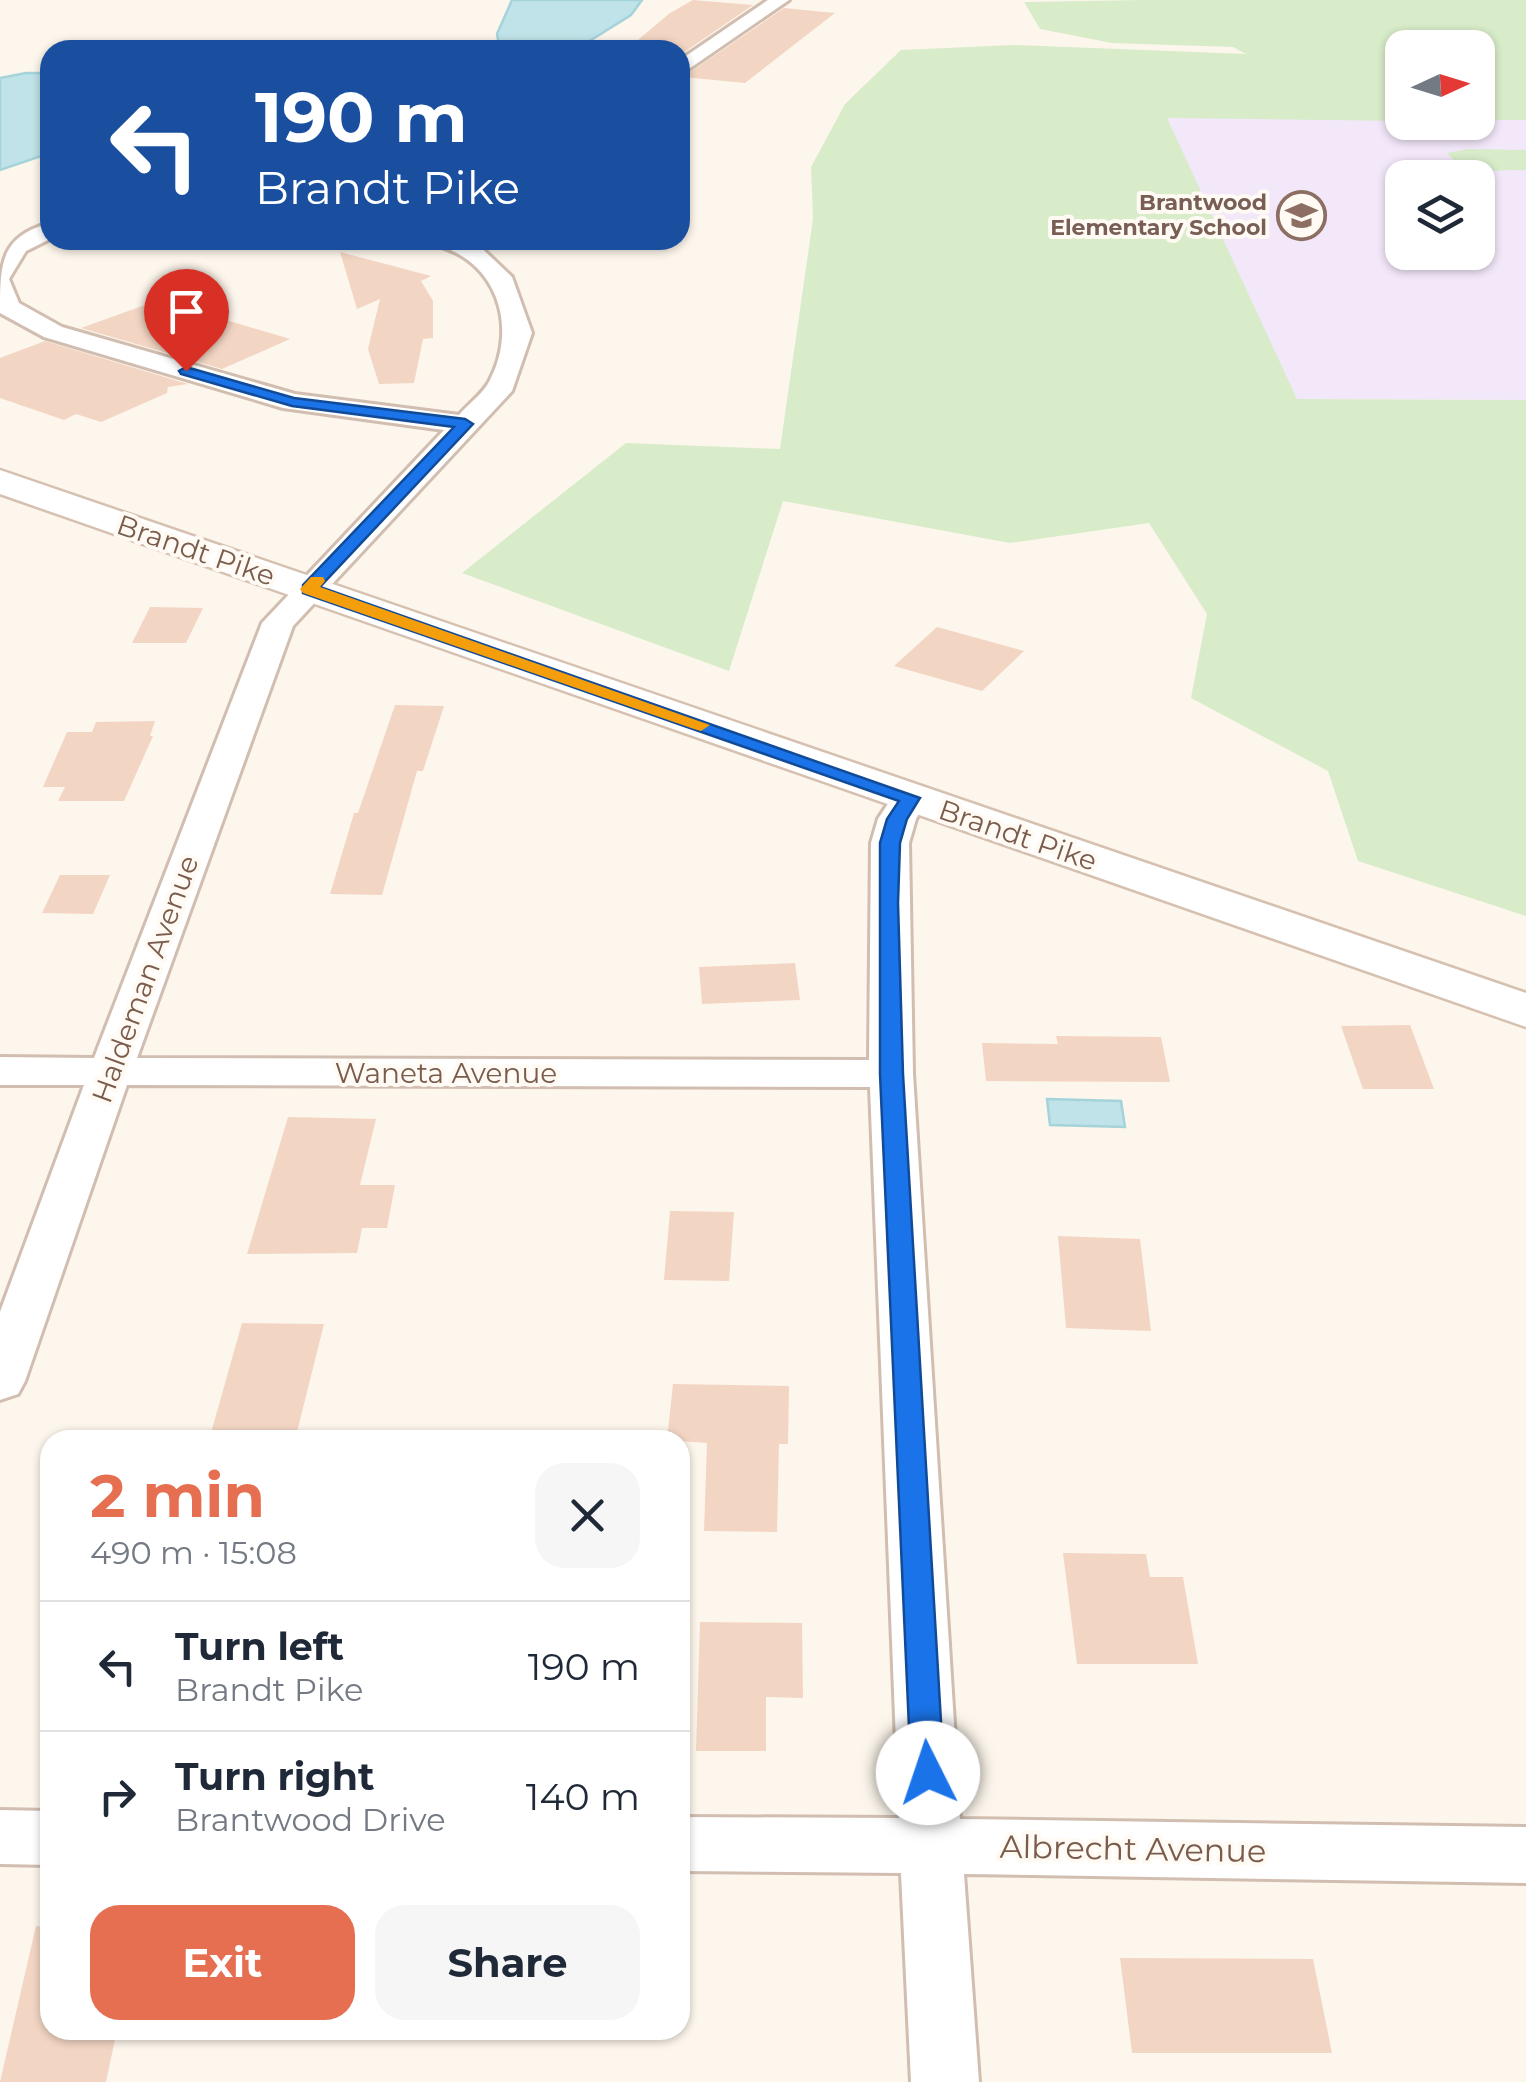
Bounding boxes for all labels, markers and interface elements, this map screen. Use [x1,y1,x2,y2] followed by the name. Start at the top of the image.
[1385,30,1495,140] north arrow
[1385,30,1495,270] map controls
[255,74,468,160] text: 190 m
[90,80,220,210] icon: left
[255,160,520,215] text: Brandt Pike
[1385,160,1495,270] button: layers
[1050,189,1267,241] place label: Brantwood Elementary School
[1276,189,1328,241] school or university icon: Brantwood Elementary School
[144,269,229,372] pin
[159,284,214,339] icon: arrive
[113,507,279,593] street label: Brandt Pike
[935,792,1101,878] street label: Brandt Pike
[84,851,206,1107] street label: Haldeman Avenue
[335,1056,557,1090] street label: Waneta Avenue
[90,1459,265,1532] text: 2 min
[535,1463,640,1568] button: close
[90,1533,297,1572] text: 490 m · 15:08
[175,1623,344,1670] text: Turn left
[90,1639,145,1694] icon: left
[528,1643,640,1690] text: 190 m
[175,1670,363,1709] text: Brandt Pike
[876,1721,980,1825] position arrow
[175,1753,374,1800] text: Turn right
[90,1769,145,1824] icon: right
[526,1773,640,1820] text: 140 m
[175,1800,446,1839] text: Brantwood Drive
[999,1827,1267,1870] street label: Albrecht Avenue
[90,1905,355,2020] button: Exit
[375,1905,640,2020] button: Share

